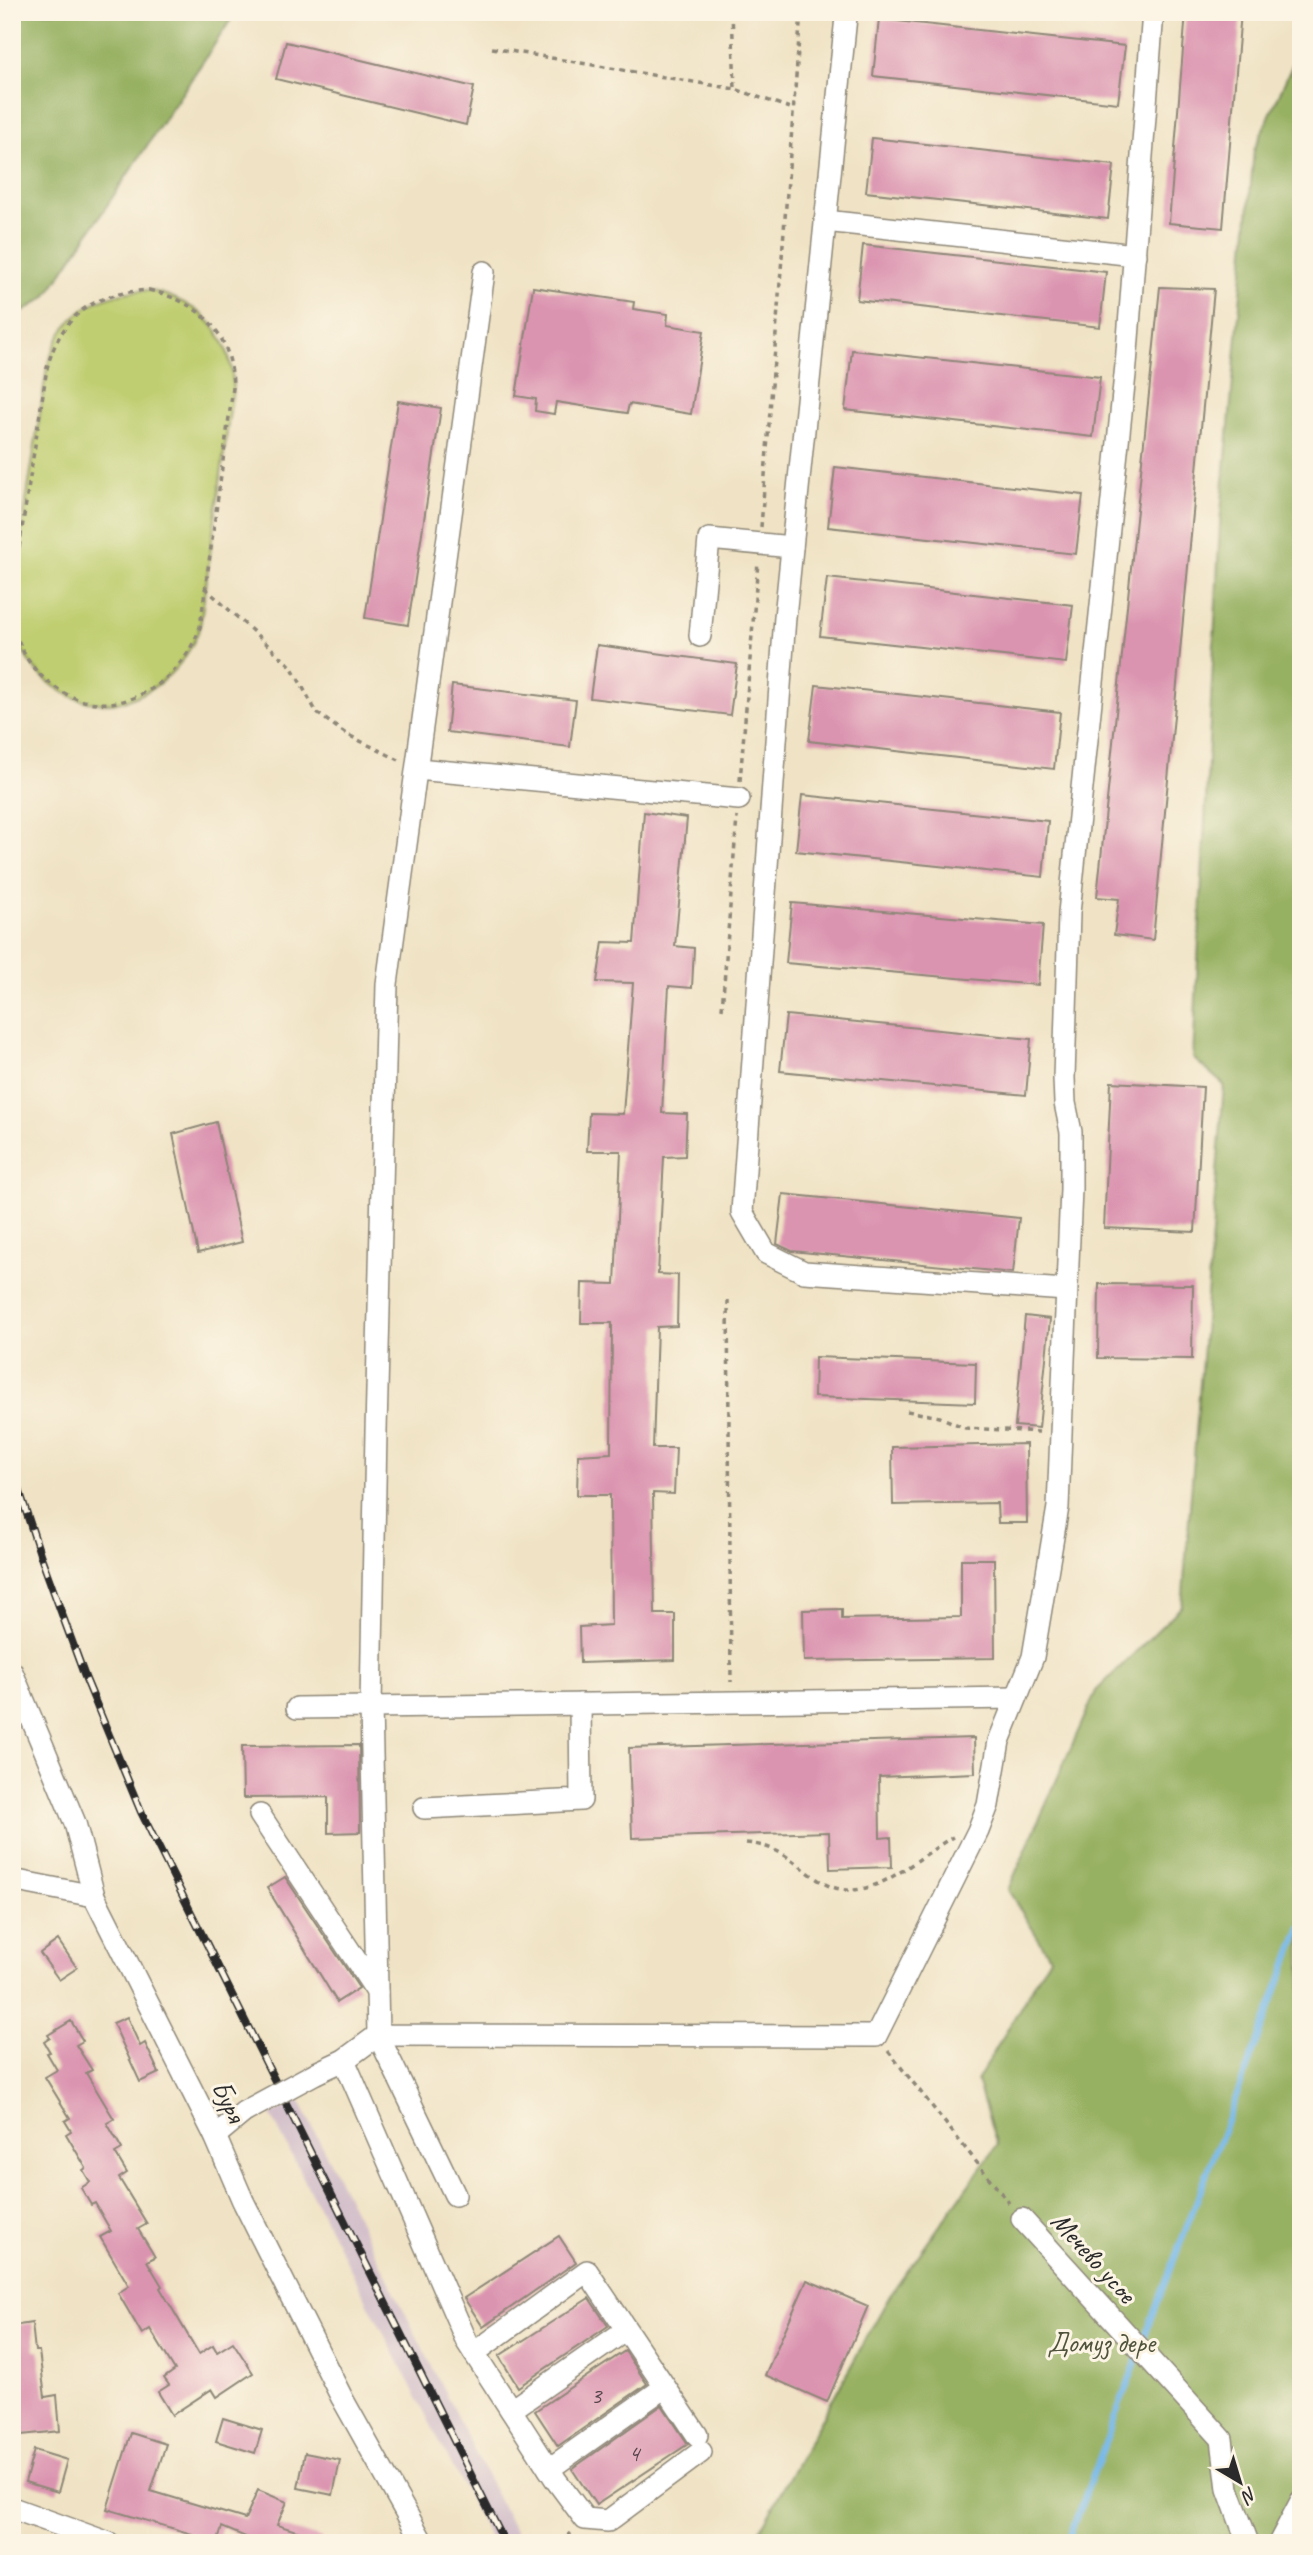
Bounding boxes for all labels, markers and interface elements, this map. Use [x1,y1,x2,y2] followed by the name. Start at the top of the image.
[204,2074,255,2130] street label: Буря
[1044,2204,1146,2311] street label: Мечево усое
[1047,2325,1157,2360] park label: Домуз дере
[591,2380,604,2410] house number: 3
[629,2438,642,2468] house number: 4
[1204,2446,1274,2516] north arrow
[1235,2482,1262,2510] text: N

